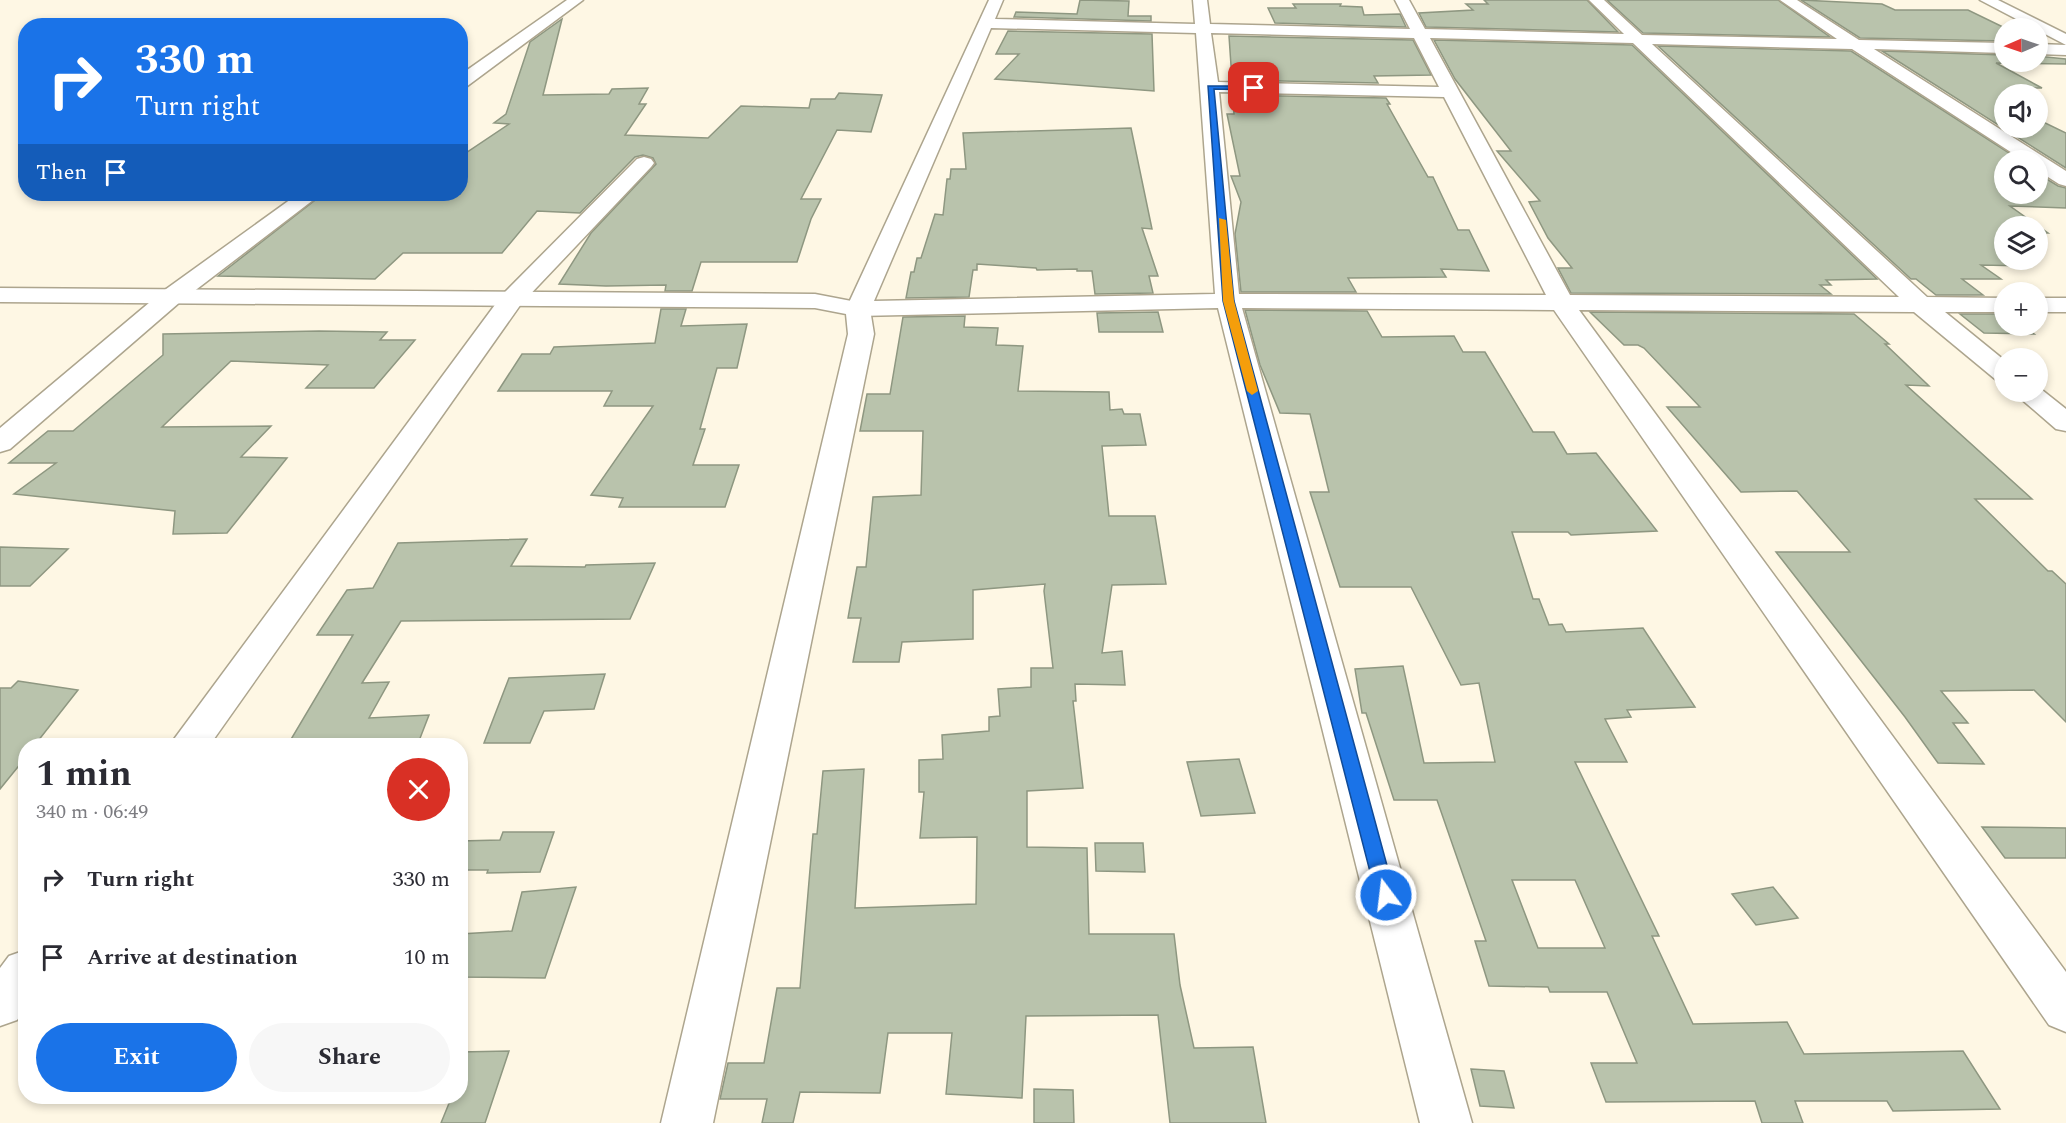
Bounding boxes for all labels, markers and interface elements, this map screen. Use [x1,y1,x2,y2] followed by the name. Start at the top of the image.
[1994,18,2048,72] north arrow
[1994,18,2048,402] map controls
[135,29,254,92] text: 330 m
[36,42,114,120] icon: right
[1228,62,1279,113] pin
[1237,71,1270,104] icon: arrive
[1994,84,2048,138] button: sound
[135,86,260,128] text: Turn right
[1994,150,2048,204] button: search
[36,156,87,189] text: Then
[99,156,132,189] icon: arrive
[1994,216,2048,270] button: layers
[1994,282,2048,336] button: +
[1994,348,2048,402] button: −
[36,747,132,802] text: 1 min
[387,758,450,821] button: close
[36,797,148,827] text: 340 m · 06:49
[36,863,69,896] icon: right
[87,863,194,896] text: Turn right
[393,863,450,896] text: 330 m
[1354,863,1418,927] position arrow
[36,941,69,974] icon: arrive
[87,941,298,974] text: Arrive at destination
[404,941,450,974] text: 10 m
[36,1023,237,1092] button: Exit
[249,1023,450,1092] button: Share

